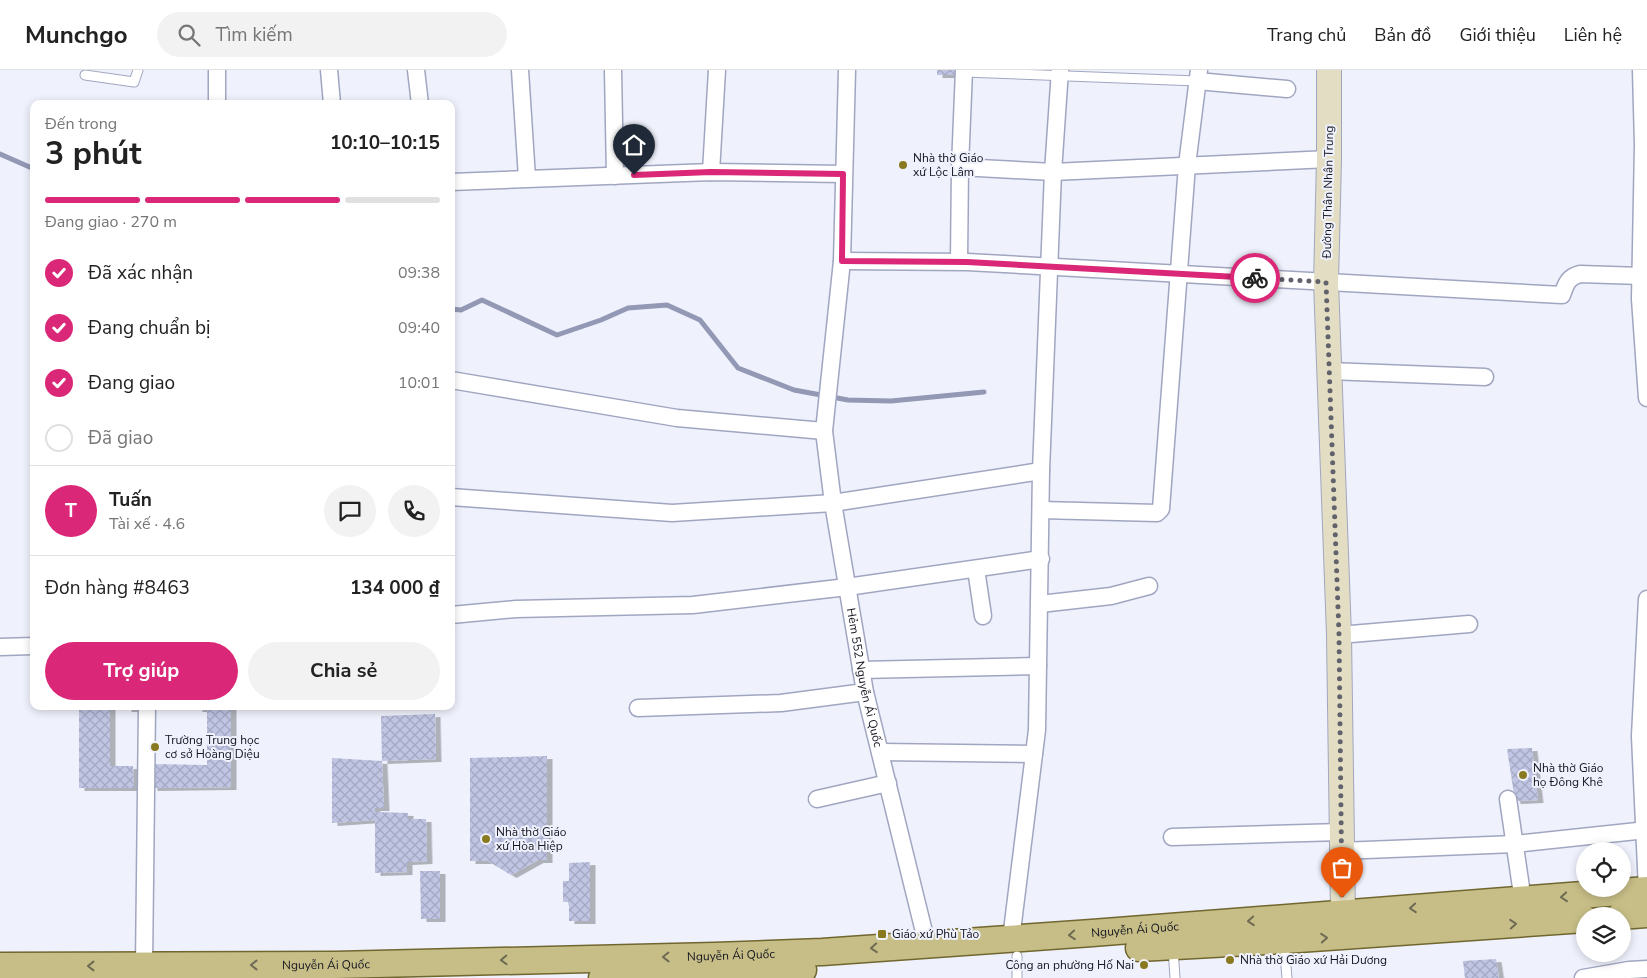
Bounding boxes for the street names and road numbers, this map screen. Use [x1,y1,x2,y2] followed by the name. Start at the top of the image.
[1319,126,1337,259] street label: Đường Thân Nhân Trung
[843,607,886,749] street label: Hẻm 552 Nguyễn Ái Quốc
[1091,918,1180,941] street label: Nguyễn Ái Quốc
[687,946,776,965] street label: Nguyễn Ái Quốc
[282,956,371,973] street label: Nguyễn Ái Quốc

